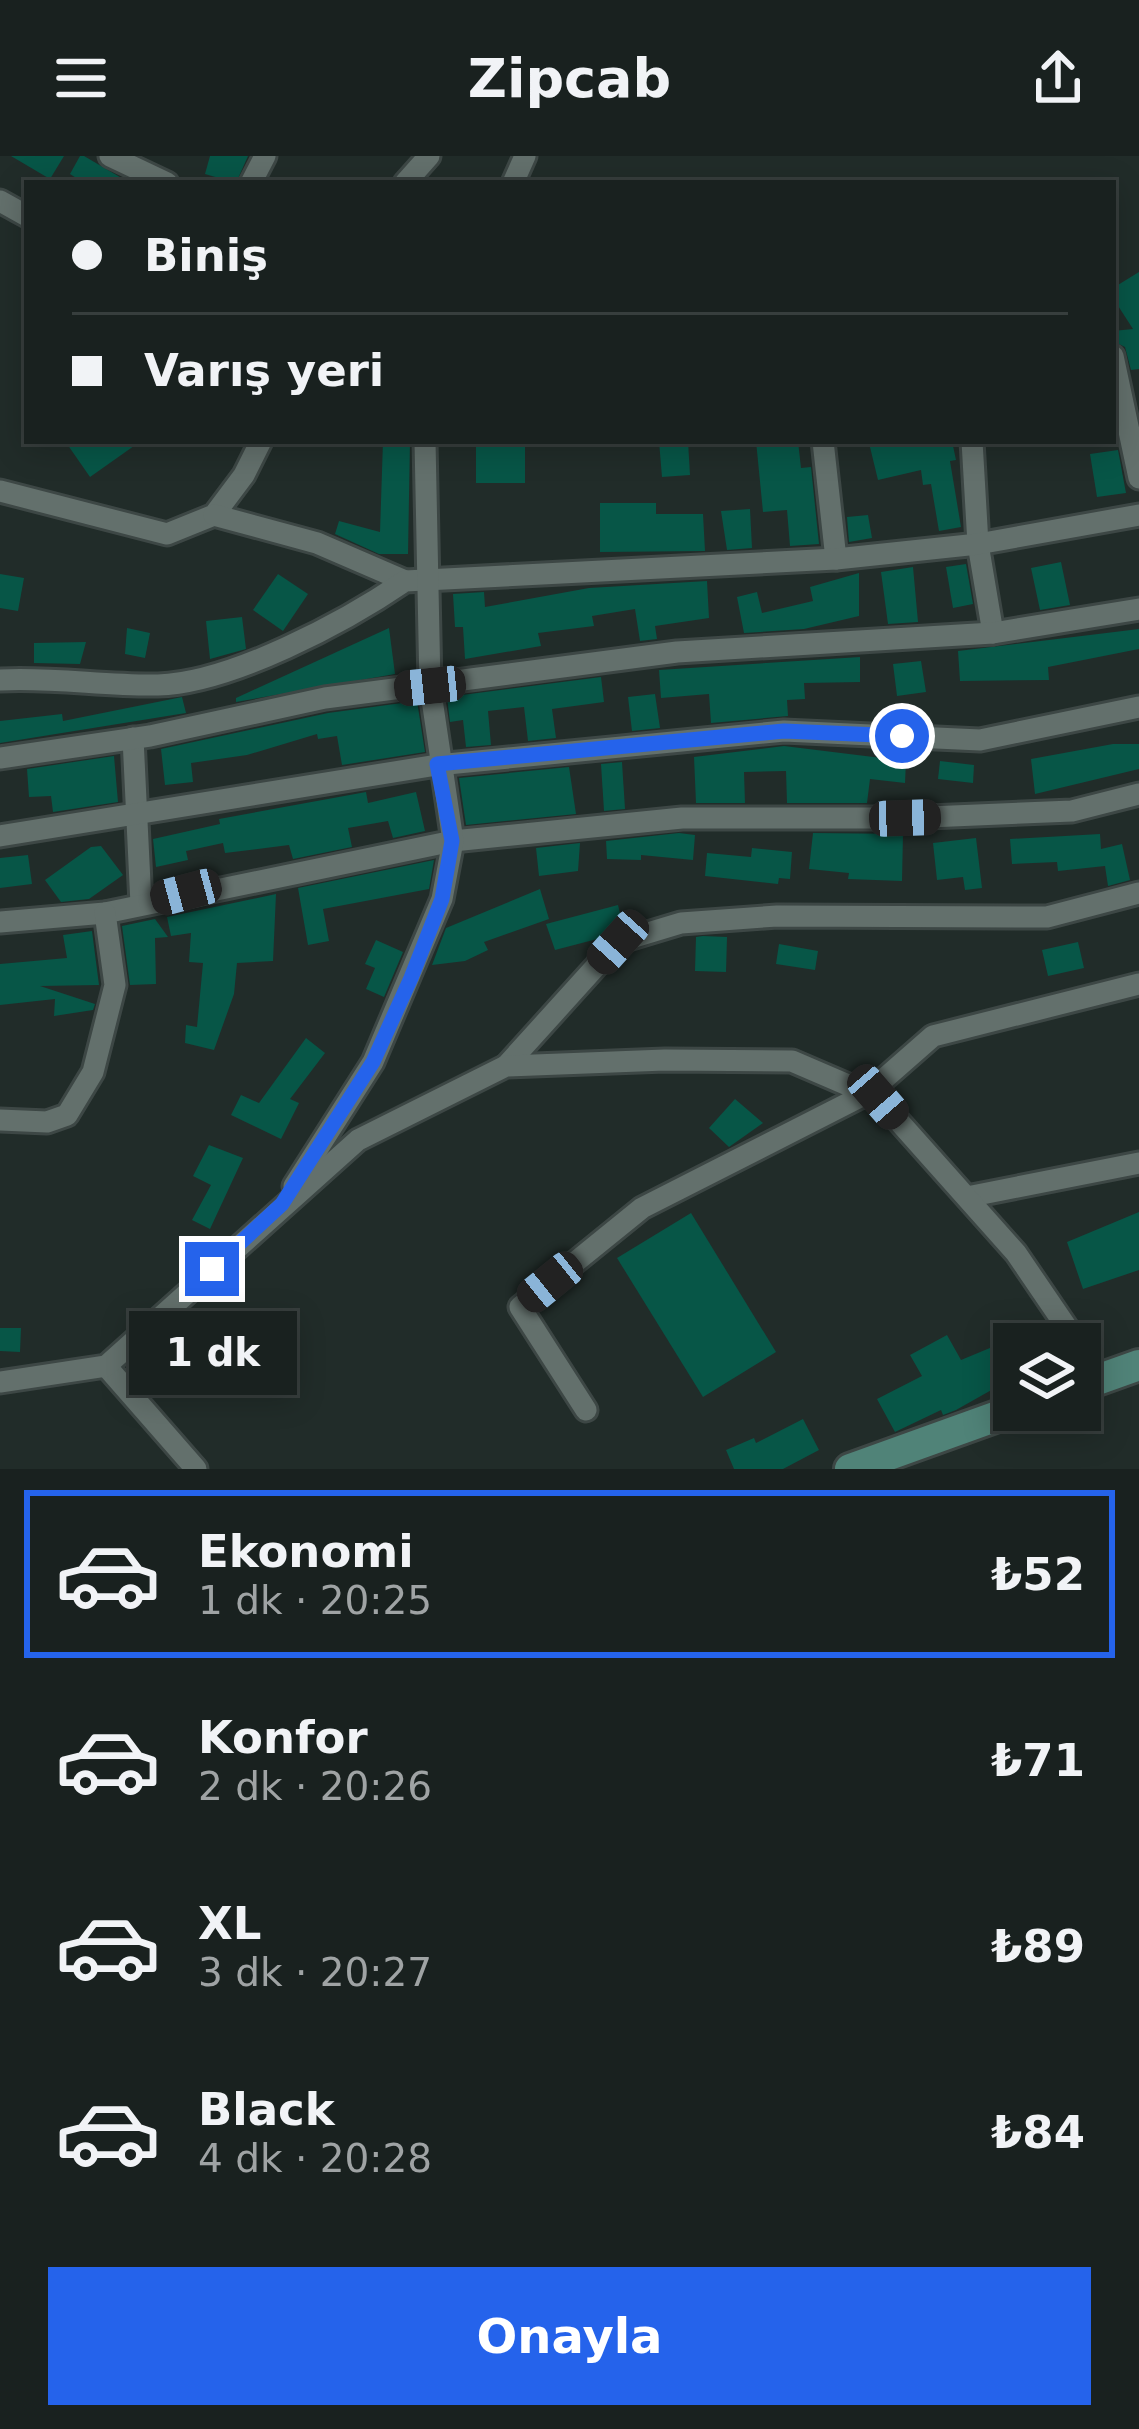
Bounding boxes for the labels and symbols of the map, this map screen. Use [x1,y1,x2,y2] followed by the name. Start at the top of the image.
[392,664,468,708] car
[875,709,929,763] route start
[868,799,942,837] car
[147,865,225,919] car
[581,903,655,981] car
[841,1058,915,1136] car
[185,1242,239,1296] route end
[511,1245,589,1319] car
[128,1311,296,1395] callout: 1 dk

